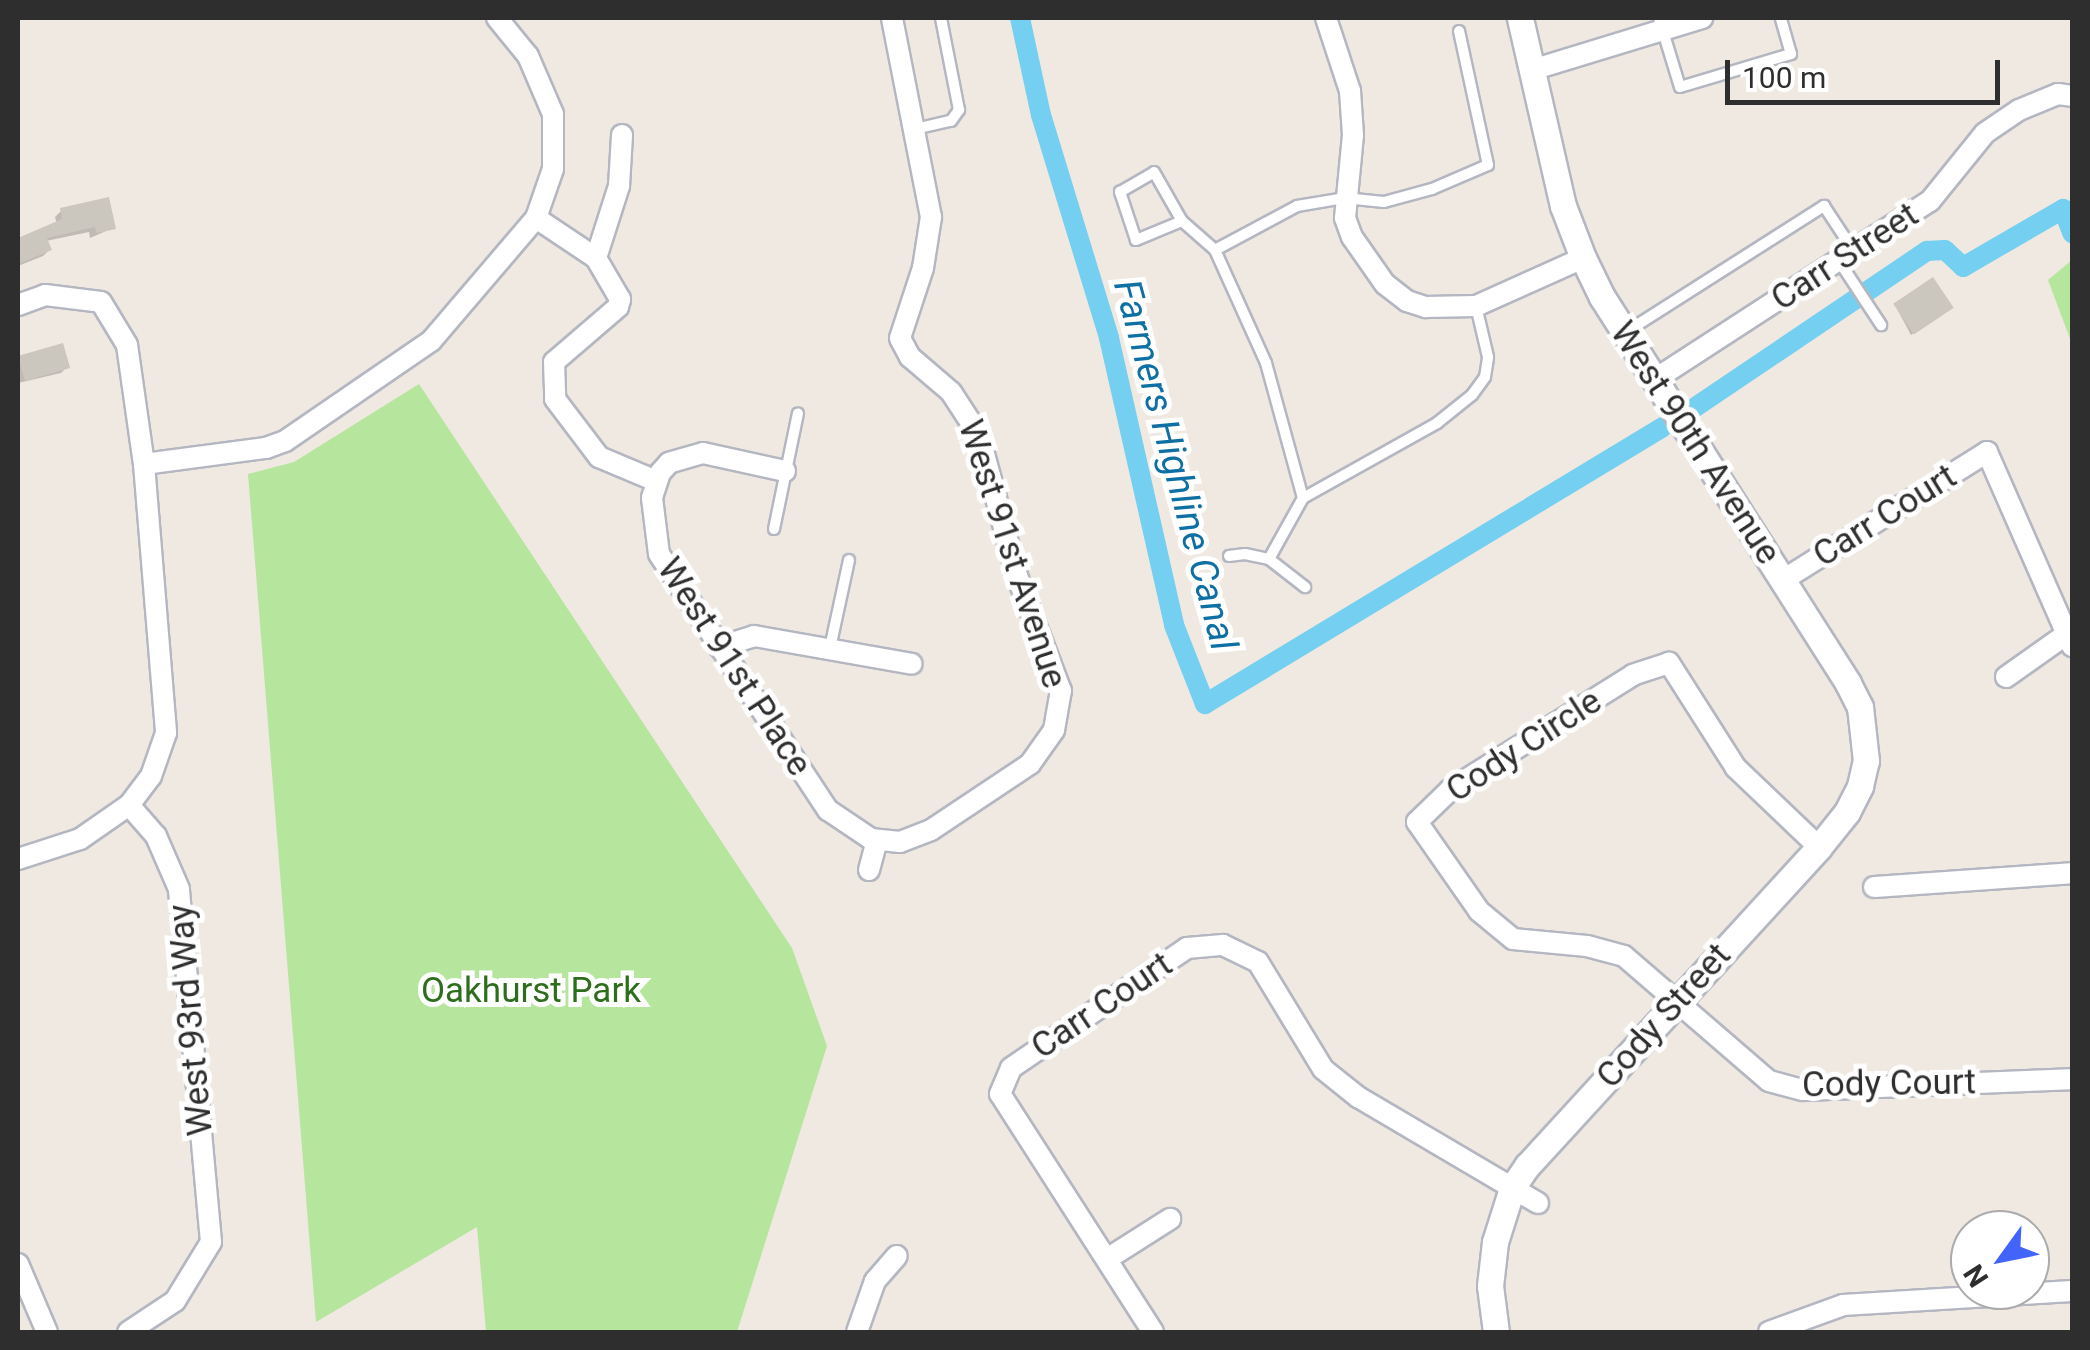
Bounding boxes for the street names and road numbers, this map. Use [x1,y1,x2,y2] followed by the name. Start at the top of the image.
[1764,194,1926,320] street label: Carr Street
[1601,314,1789,572] street label: West 90th Avenue
[949,415,1075,693] street label: West 91st Avenue
[1806,456,1964,576] street label: Carr Court
[648,550,820,784] street label: West 91st Place
[1439,680,1609,812] street label: Cody Circle
[160,902,222,1138] street label: West 93rd Way
[1588,935,1740,1097] street label: Cody Street
[1024,944,1180,1068] street label: Carr Court
[1802,1061,1976,1107] street label: Cody Court

